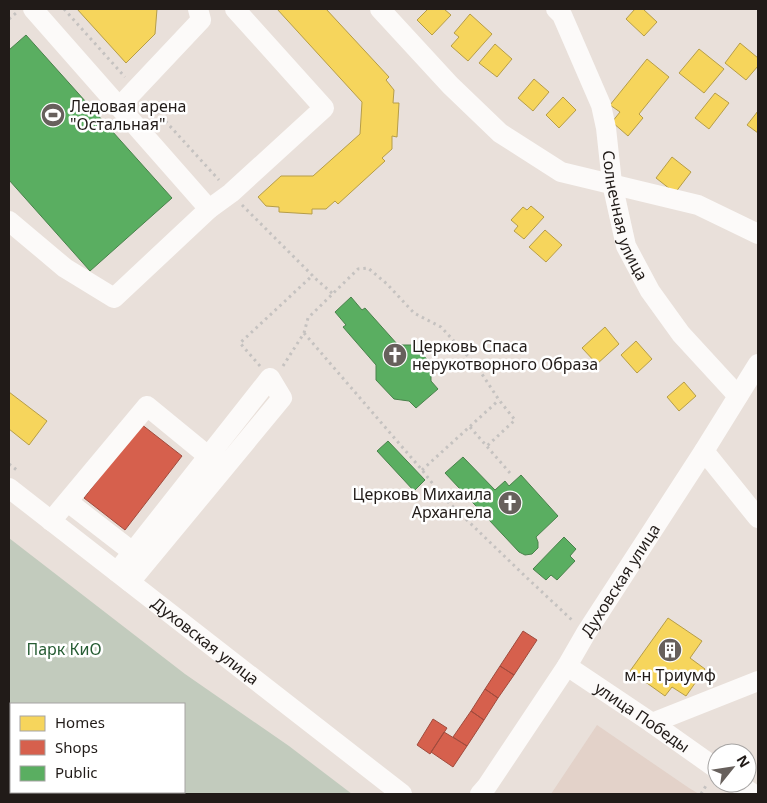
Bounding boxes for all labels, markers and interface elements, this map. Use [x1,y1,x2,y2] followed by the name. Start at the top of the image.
[70,95,187,135] place label: Ледовая арена "Остальная"
[40,102,66,128] sports icon: Ледовая арена "Остальная"
[598,149,653,284] street label: Солнечная улица
[412,335,598,375] place label: Церковь Спаса нерукотворного Образа
[382,342,408,368] church icon: Церковь Спаса нерукотворного Образа
[353,483,492,523] place label: Церковь Михаила Архангела
[497,490,523,516] church icon: Церковь Михаила Архангела
[576,519,665,641] street label: Духовская улица
[147,592,264,690] street label: Духовская улица
[657,637,683,663] building icon: м-н Триумф
[26,638,102,660] park label: Парк КиО
[624,664,716,686] place label: м-н Триумф
[590,677,694,757] street label: улица Победы
[10,703,185,793] legend
[55,712,105,732] text: Homes
[55,737,98,757] text: Shops
[707,743,757,793] north arrow
[733,752,755,771] text: N
[55,762,98,782] text: Public

